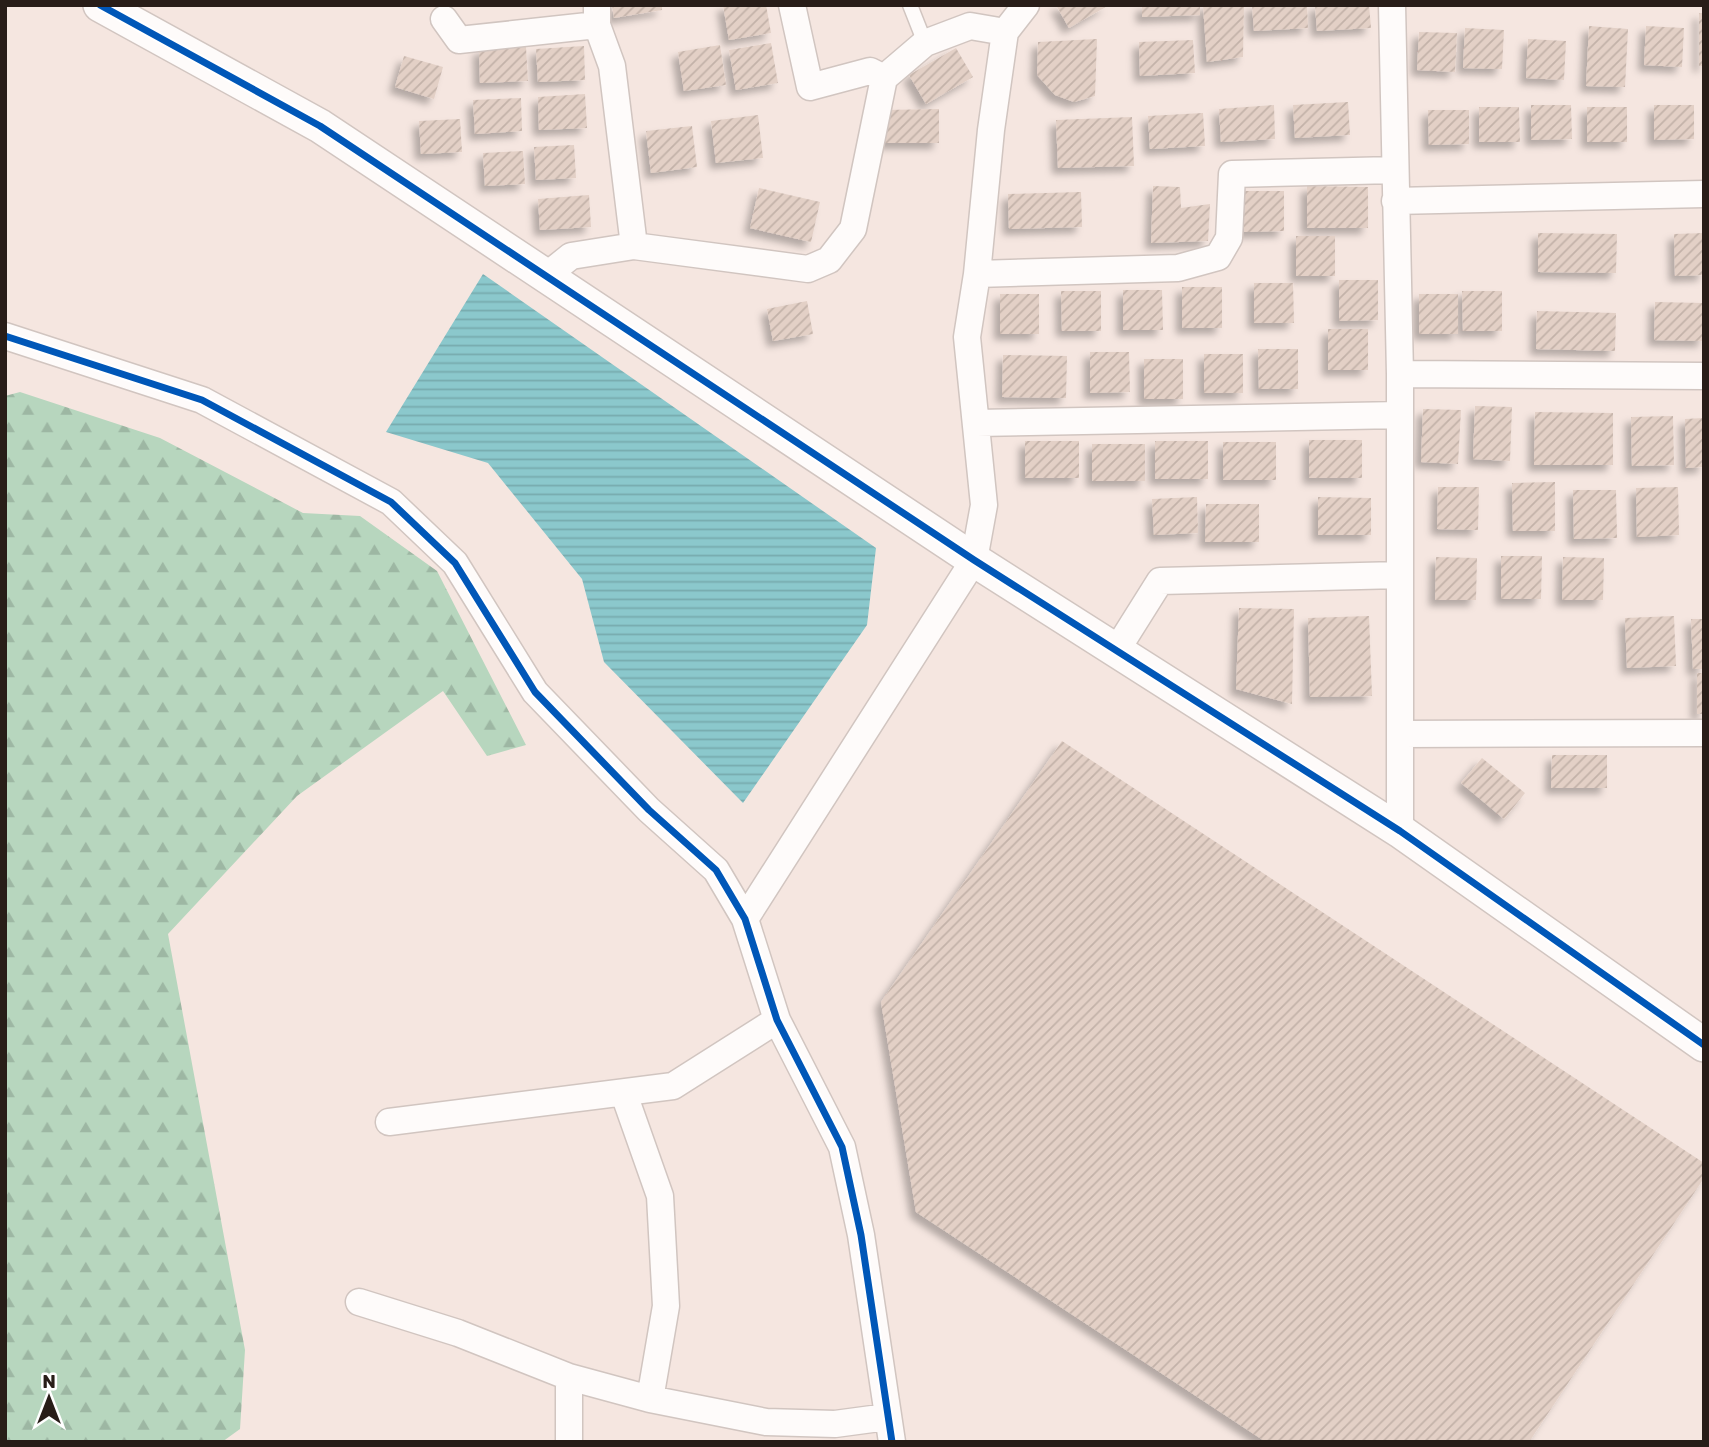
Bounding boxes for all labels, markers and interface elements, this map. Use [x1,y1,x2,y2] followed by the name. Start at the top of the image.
[14,1363,84,1433] north arrow
[42,1370,56,1393] text: N

